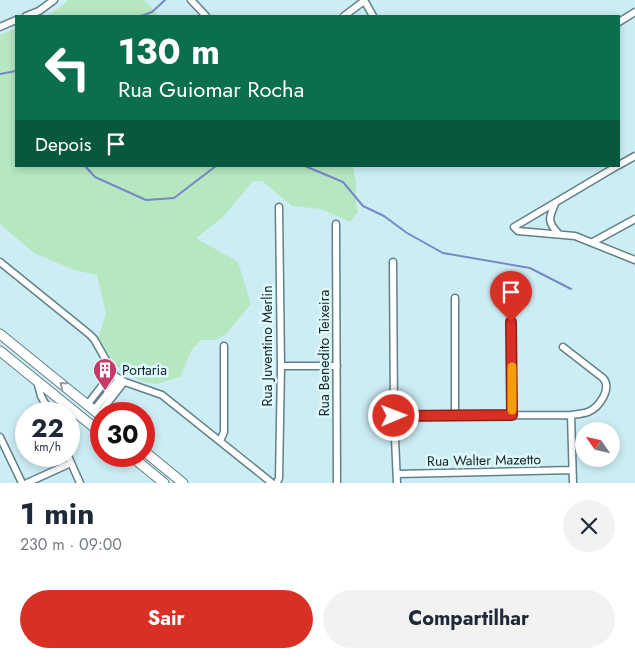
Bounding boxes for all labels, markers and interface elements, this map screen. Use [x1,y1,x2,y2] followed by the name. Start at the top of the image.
[118,27,220,77] text: 130 m
[35,35,100,100] icon: left
[118,73,304,105] text: Rua Guiomar Rocha
[102,130,130,158] icon: arrive
[35,131,92,158] text: Depois
[490,271,532,322] pin
[497,278,525,306] icon: arrive
[257,285,277,407] street label: Rua Juventino Merlin
[314,290,334,416] street label: Rua Benedito Teixeira
[92,357,118,391] building icon: Portaria
[122,360,167,380] place label: Portaria
[60,383,69,391] one-way arrow
[367,389,419,441] position arrow
[90,402,155,467] speed limit sign: 30
[31,410,64,446] text: 22
[575,422,620,468] north arrow
[575,422,620,467] map controls
[34,438,61,456] text: km/h
[427,449,542,471] street label: Rua Walter Mazetto
[20,492,94,535] text: 1 min
[563,500,615,552] button: close
[20,533,122,556] text: 230 m · 09:00
[20,590,313,648] button: Sair
[323,590,615,648] button: Compartilhar

